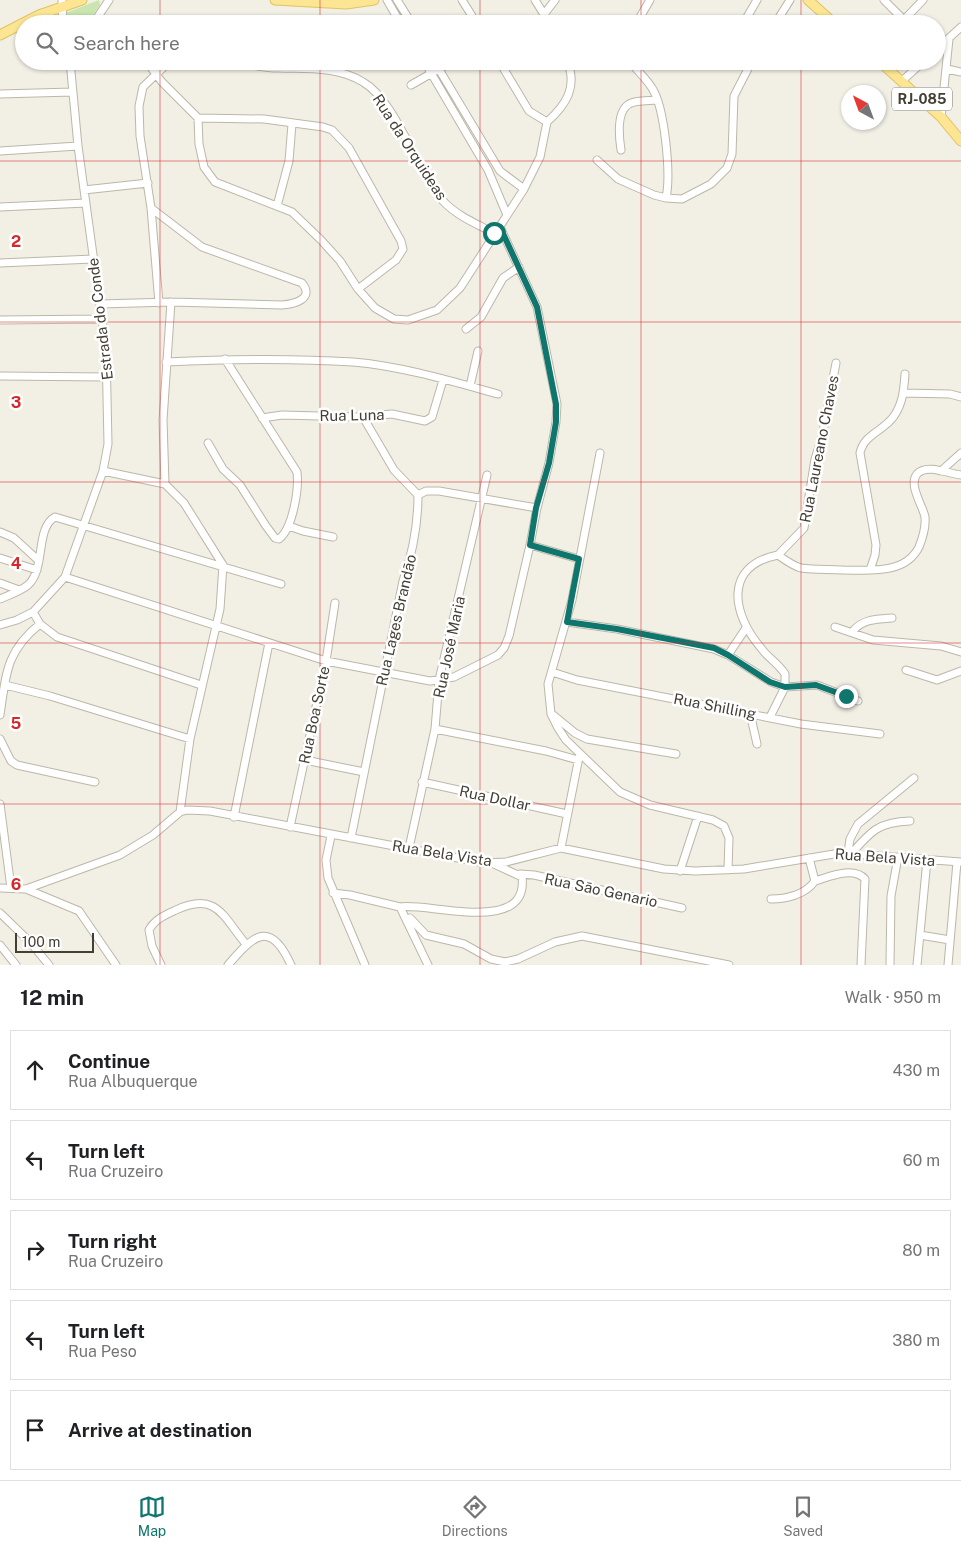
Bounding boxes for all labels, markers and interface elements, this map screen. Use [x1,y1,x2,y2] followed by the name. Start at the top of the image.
[15,15,946,70] search box
[33,29,61,57] icon: search
[73,32,180,54] text: Search here
[841,85,886,130] north arrow
[892,88,952,110] road number: RJ-085
[369,91,451,203] street label: Rua da Orquideas
[483,222,506,245] route start
[11,232,21,251] text: 2
[84,257,116,381] street label: Estrada do Conde
[796,374,842,524] street label: Rua Laureano Chaves
[11,393,21,412] text: 3
[319,406,385,424] street label: Rua Luna
[373,553,419,687] street label: Rua Lages Brandão
[11,554,22,573] text: 4
[430,594,468,700] street label: Rua José Maria
[295,665,333,765] street label: Rua Boa Sorte
[835,685,858,708] route end
[672,690,758,722] street label: Rua Shilling
[11,714,22,733] text: 5
[458,782,532,814] street label: Rua Dollar
[391,837,493,869] street label: Rua Bela Vista
[834,845,936,869] street label: Rua Bela Vista
[543,870,659,910] street label: Rua Sāo Genario
[11,875,21,894] text: 6
[15,930,94,953] scale bar
[22,934,60,950] text: 100 m
[20,985,84,1010] text: 12 min
[845,988,941,1007] text: Walk · 950 m
[68,1050,150,1072] text: Continue
[21,1056,49,1084] icon: ahead
[892,1061,940,1080] text: 430 m
[68,1072,198,1091] text: Rua Albuquerque
[68,1140,145,1162] text: Turn left
[21,1146,49,1174] icon: left
[903,1151,940,1170] text: 60 m
[68,1162,163,1181] text: Rua Cruzeiro
[68,1230,157,1252] text: Turn right
[21,1236,49,1264] icon: right
[902,1241,940,1260] text: 80 m
[68,1252,163,1271] text: Rua Cruzeiro
[68,1320,145,1342] text: Turn left
[21,1326,49,1354] icon: left
[892,1331,940,1350] text: 380 m
[68,1342,137,1361] text: Rua Peso
[21,1416,49,1444] icon: arrive
[68,1419,252,1441] text: Arrive at destination
[138,1493,166,1539] tab: Map
[442,1493,508,1539] tab: Directions
[783,1493,823,1539] tab: Saved

